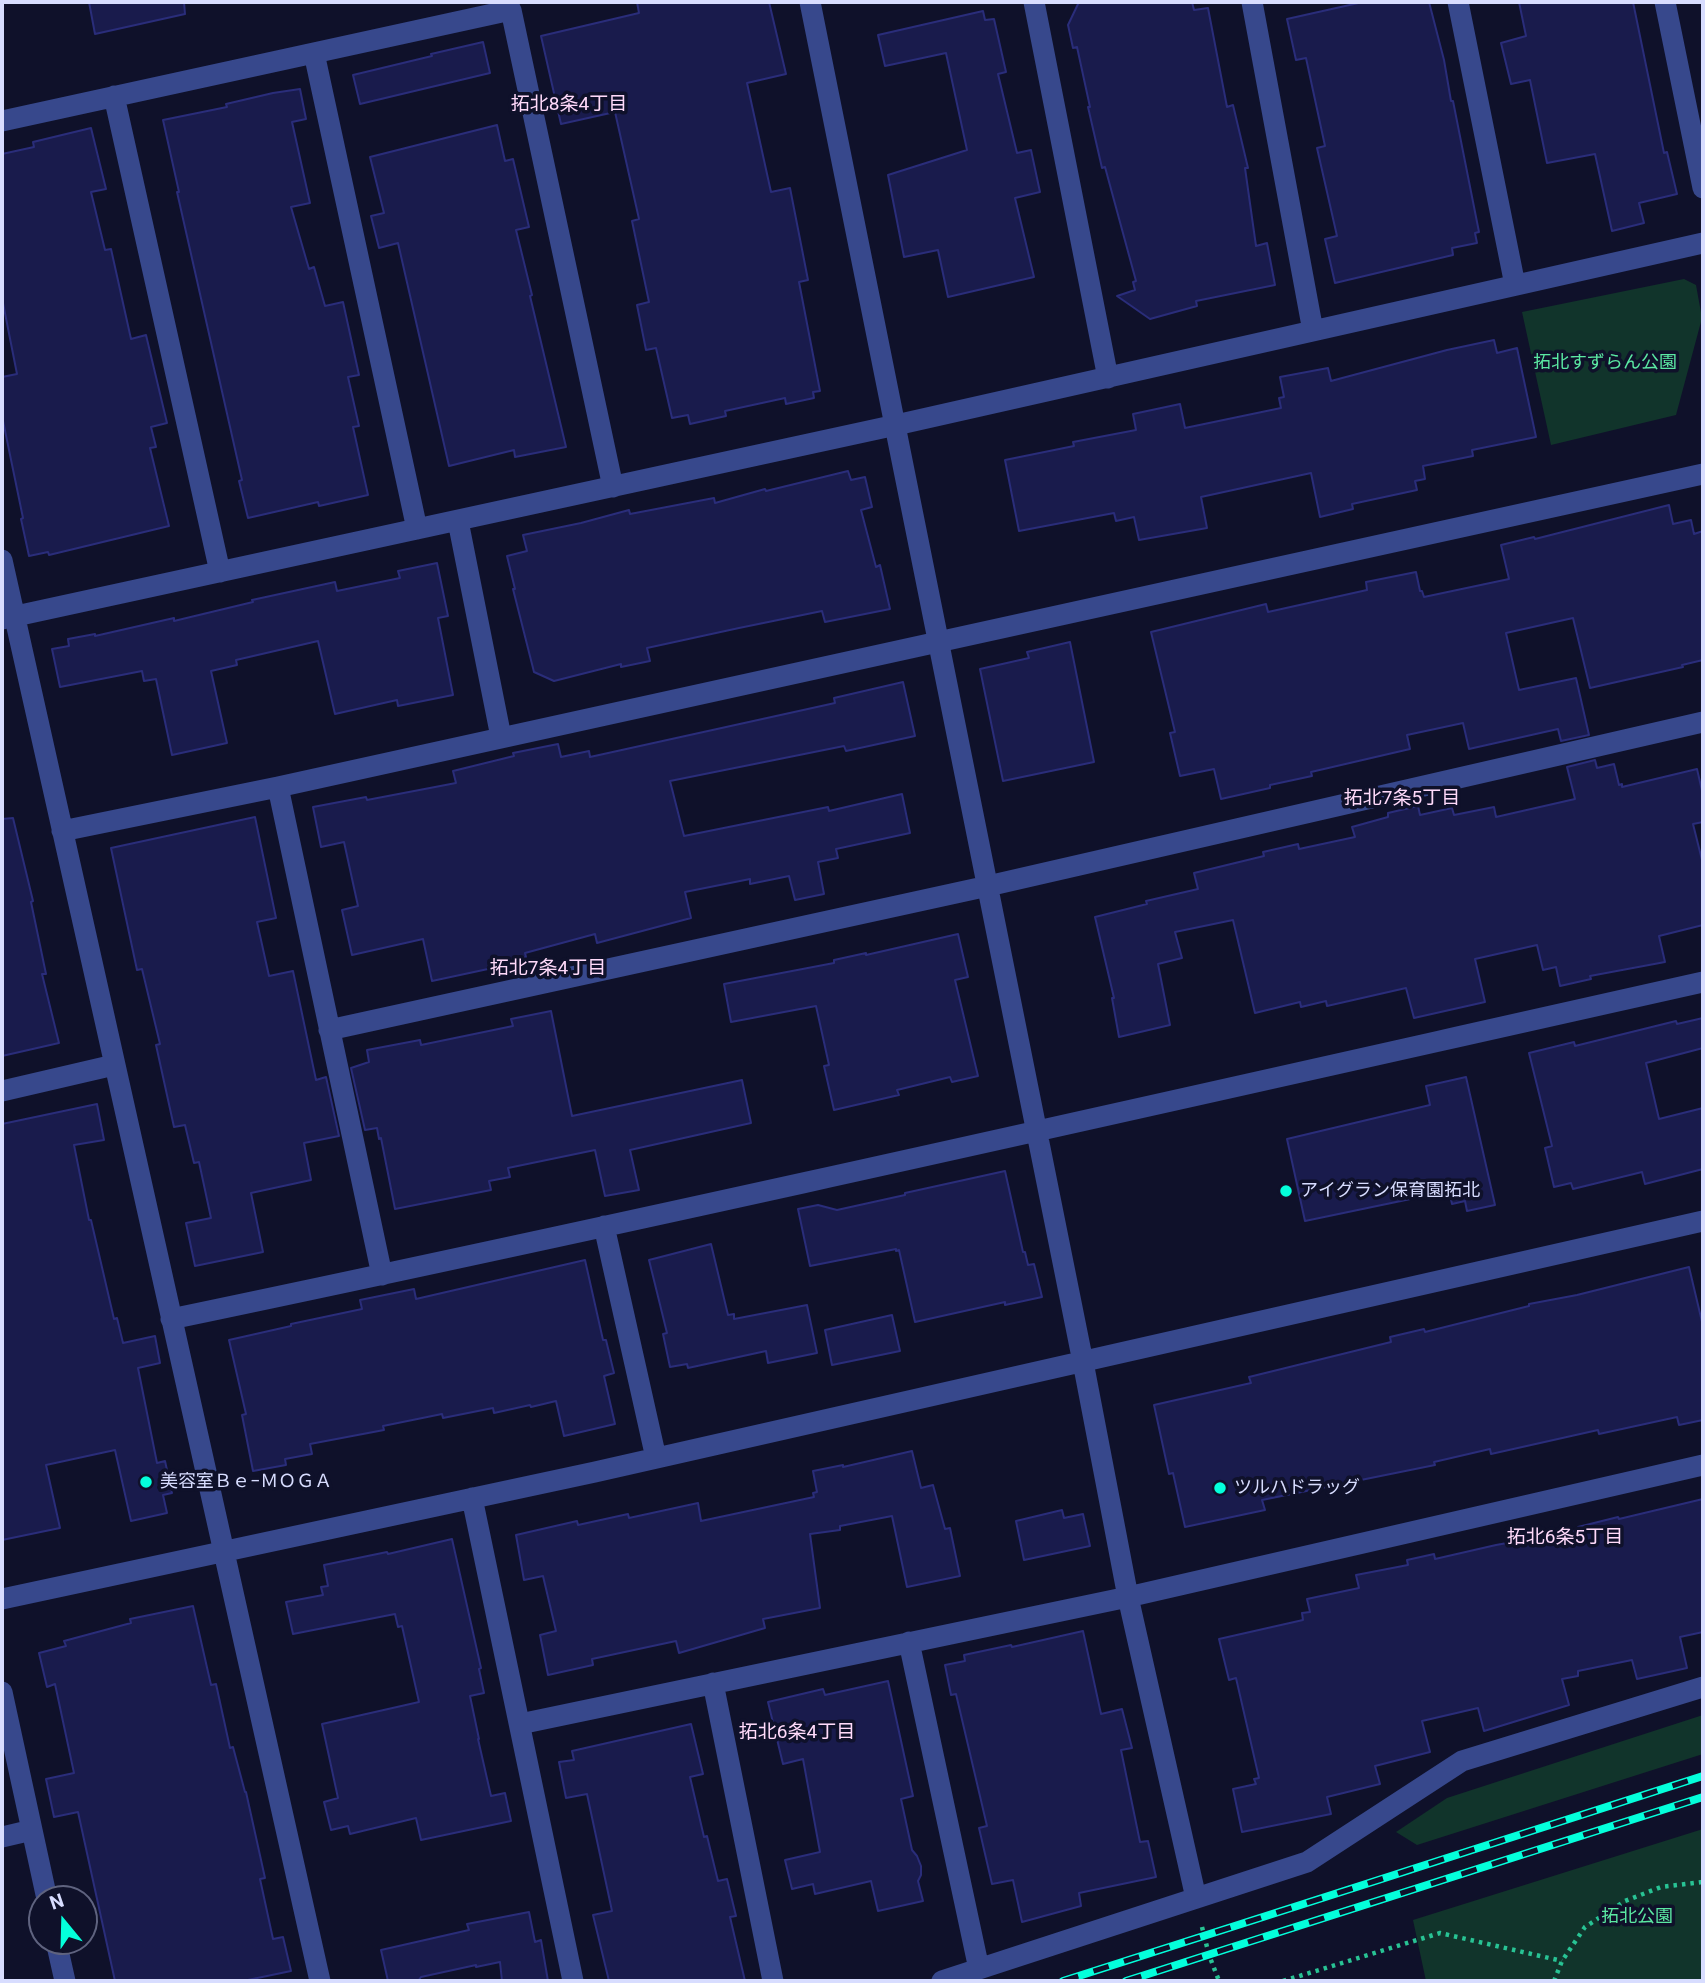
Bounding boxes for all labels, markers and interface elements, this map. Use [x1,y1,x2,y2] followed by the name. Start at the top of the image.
[511,94,627,116] district label: 拓北8条4丁目
[1533,352,1677,374] park label: 拓北すずらん公園
[1344,788,1460,810] district label: 拓北7条5丁目
[490,958,606,980] district label: 拓北7条4丁目
[1300,1180,1480,1202] place label: アイグラン保育園拓北
[1278,1183,1294,1199] marker: アイグラン保育園拓北
[160,1471,332,1493] place label: 美容室Ｂｅ−ＭＯＧＡ
[138,1474,154,1490] marker: 美容室Ｂｅ−ＭＯＧＡ
[1234,1477,1360,1499] place label: ツルハドラッグ
[1212,1480,1228,1496] marker: ツルハドラッグ
[1507,1527,1623,1549] district label: 拓北6条5丁目
[739,1722,855,1744] district label: 拓北6条4丁目
[28,1885,98,1955] north arrow
[47,1889,67,1915] text: N
[1601,1906,1673,1928] park label: 拓北公園

